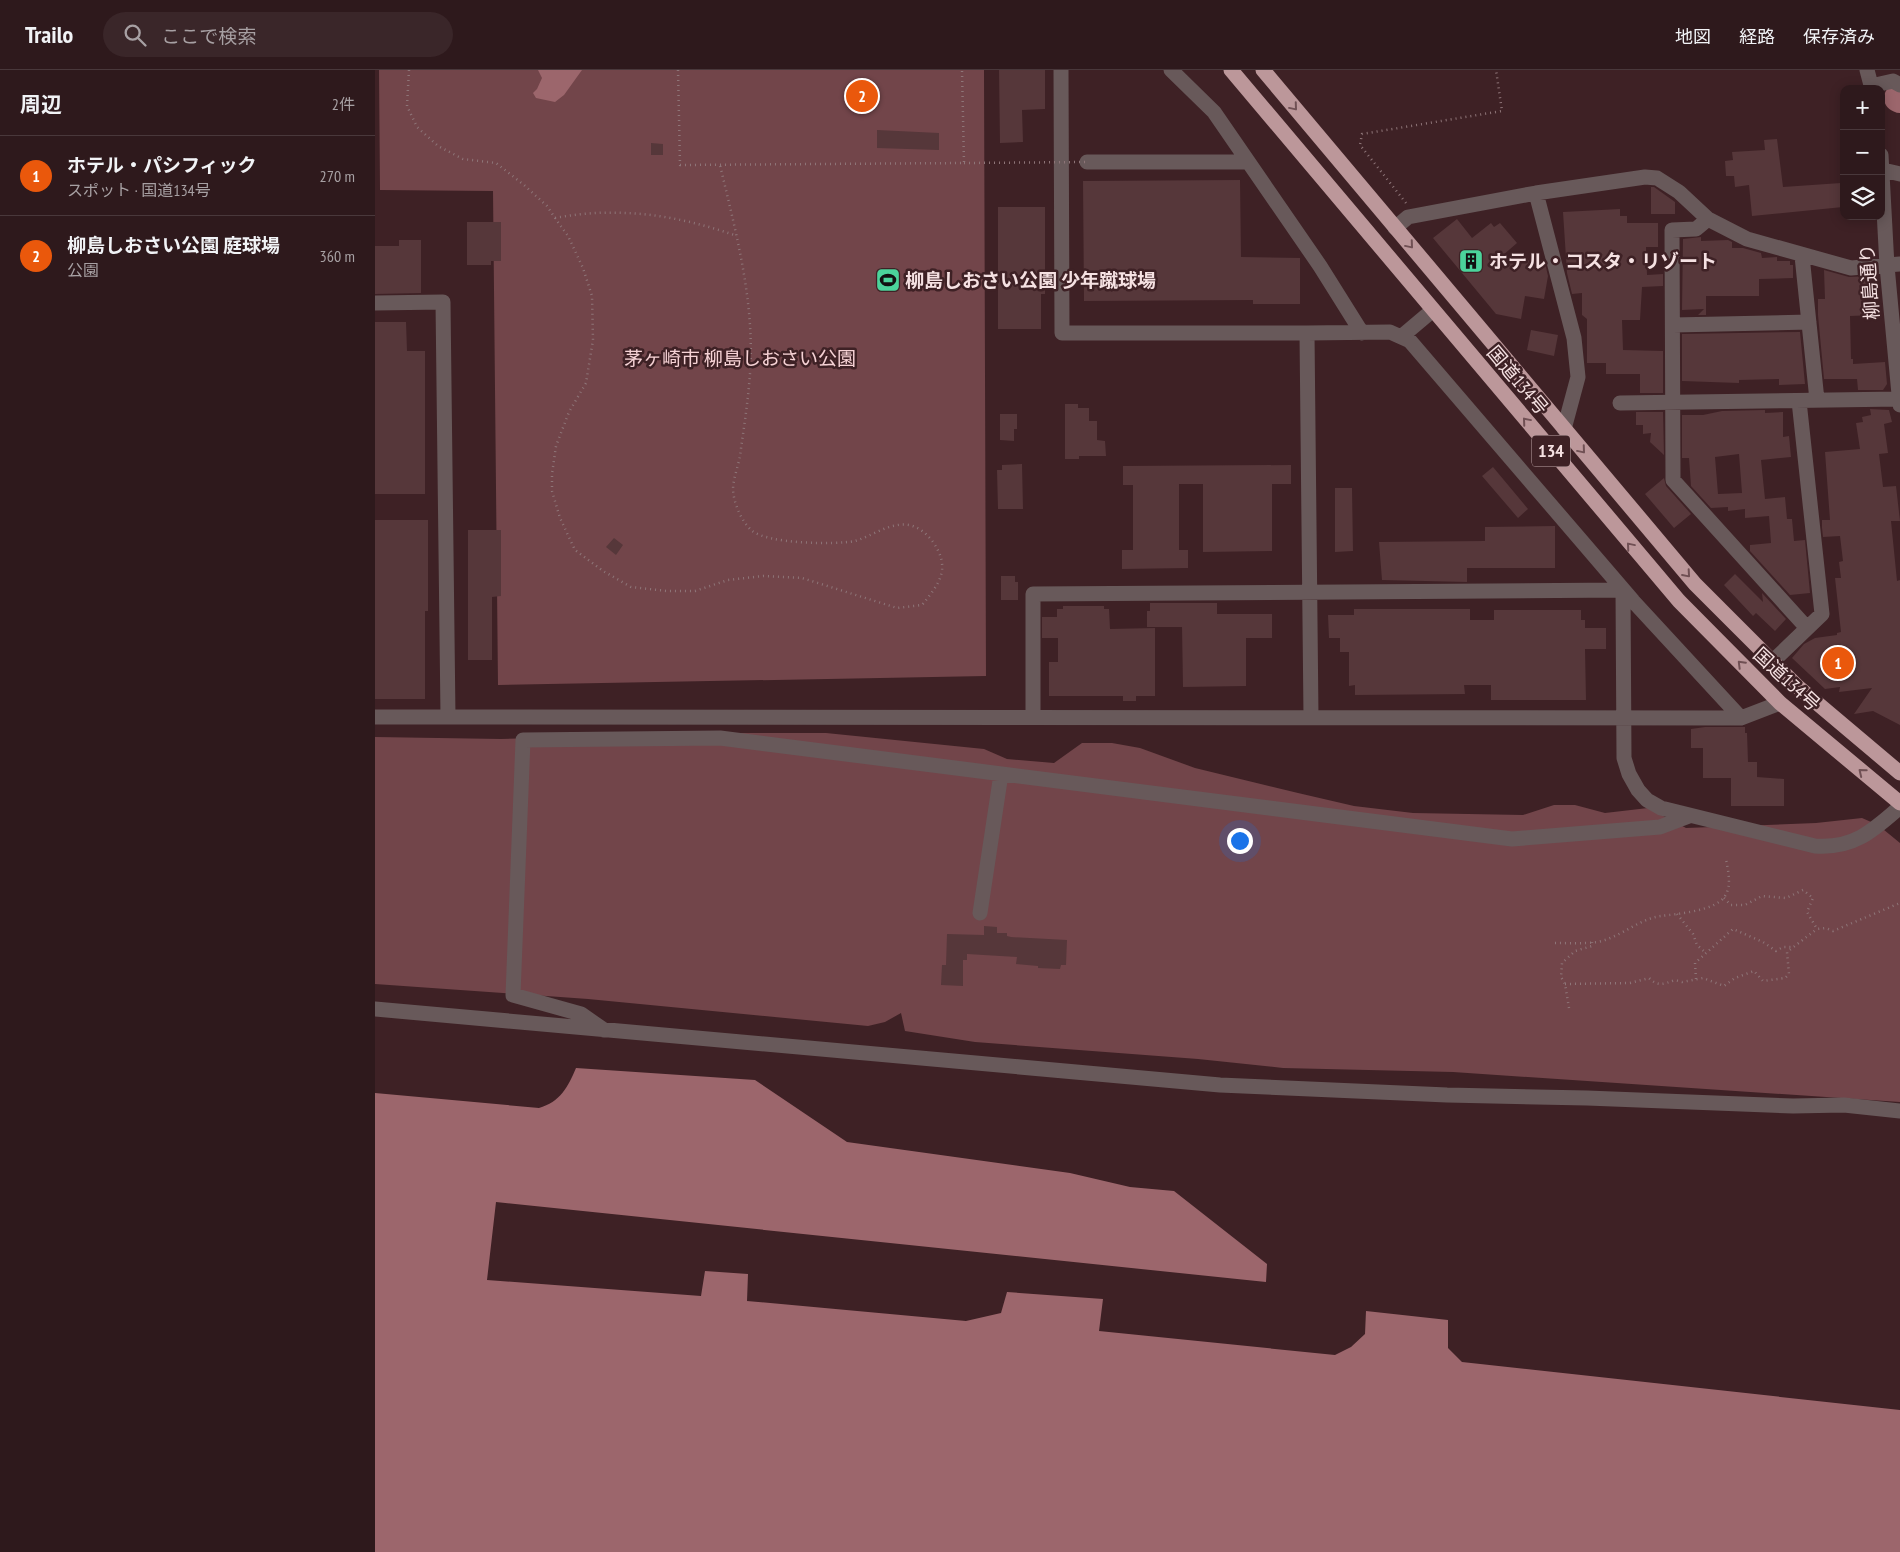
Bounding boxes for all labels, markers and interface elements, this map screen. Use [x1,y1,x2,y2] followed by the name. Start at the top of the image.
[103,12,453,57] search box
[25,19,73,50] text: Trailo
[121,21,149,49] icon: search
[161,24,256,48] text: ここで検索
[1675,25,1711,48] text: 地図
[1739,25,1775,48] text: 経路
[1803,25,1875,48] text: 保存済み
[846,77,878,115] pin: 2
[1840,85,1885,220] map controls
[1840,85,1885,130] button: +
[20,91,62,118] text: 周辺
[332,94,355,114] text: 2件
[1289,102,1298,111] one-way arrow
[1840,130,1885,175] button: −
[67,153,257,177] text: ホテル・パシフィック
[32,166,40,186] text: 1
[320,166,355,186] text: 270 m
[1840,175,1885,220] button: layers
[67,180,211,200] text: スポット · 国道134号
[67,233,280,257] text: 柳島しおさい公園 庭球場
[1404,240,1413,249] one-way arrow
[1854,243,1884,321] street label: 柳島通り
[32,246,40,266] text: 2
[320,246,355,266] text: 360 m
[1458,248,1484,274] building icon: ホテル・コスタ・リゾート
[1489,249,1717,273] place label: ホテル・コスタ・リゾート
[67,260,99,280] text: 公園
[875,267,901,293] sports icon: 柳島しおさい公園 少年蹴球場
[905,268,1156,292] place label: 柳島しおさい公園 少年蹴球場
[1482,341,1554,419] street label: 国道134号
[624,346,856,370] park label: 茅ヶ崎市 柳島しおさい公園
[1523,418,1531,427] one-way arrow
[1532,436,1570,466] road number: 134
[1576,445,1585,454] one-way arrow
[1627,542,1636,551] one-way arrow
[1681,569,1690,578] one-way arrow
[1749,642,1825,716] street label: 国道134号
[1822,644,1854,682] pin: 1
[1738,661,1747,670] one-way arrow
[1859,770,1868,778] one-way arrow
[1227,828,1253,854] your location

